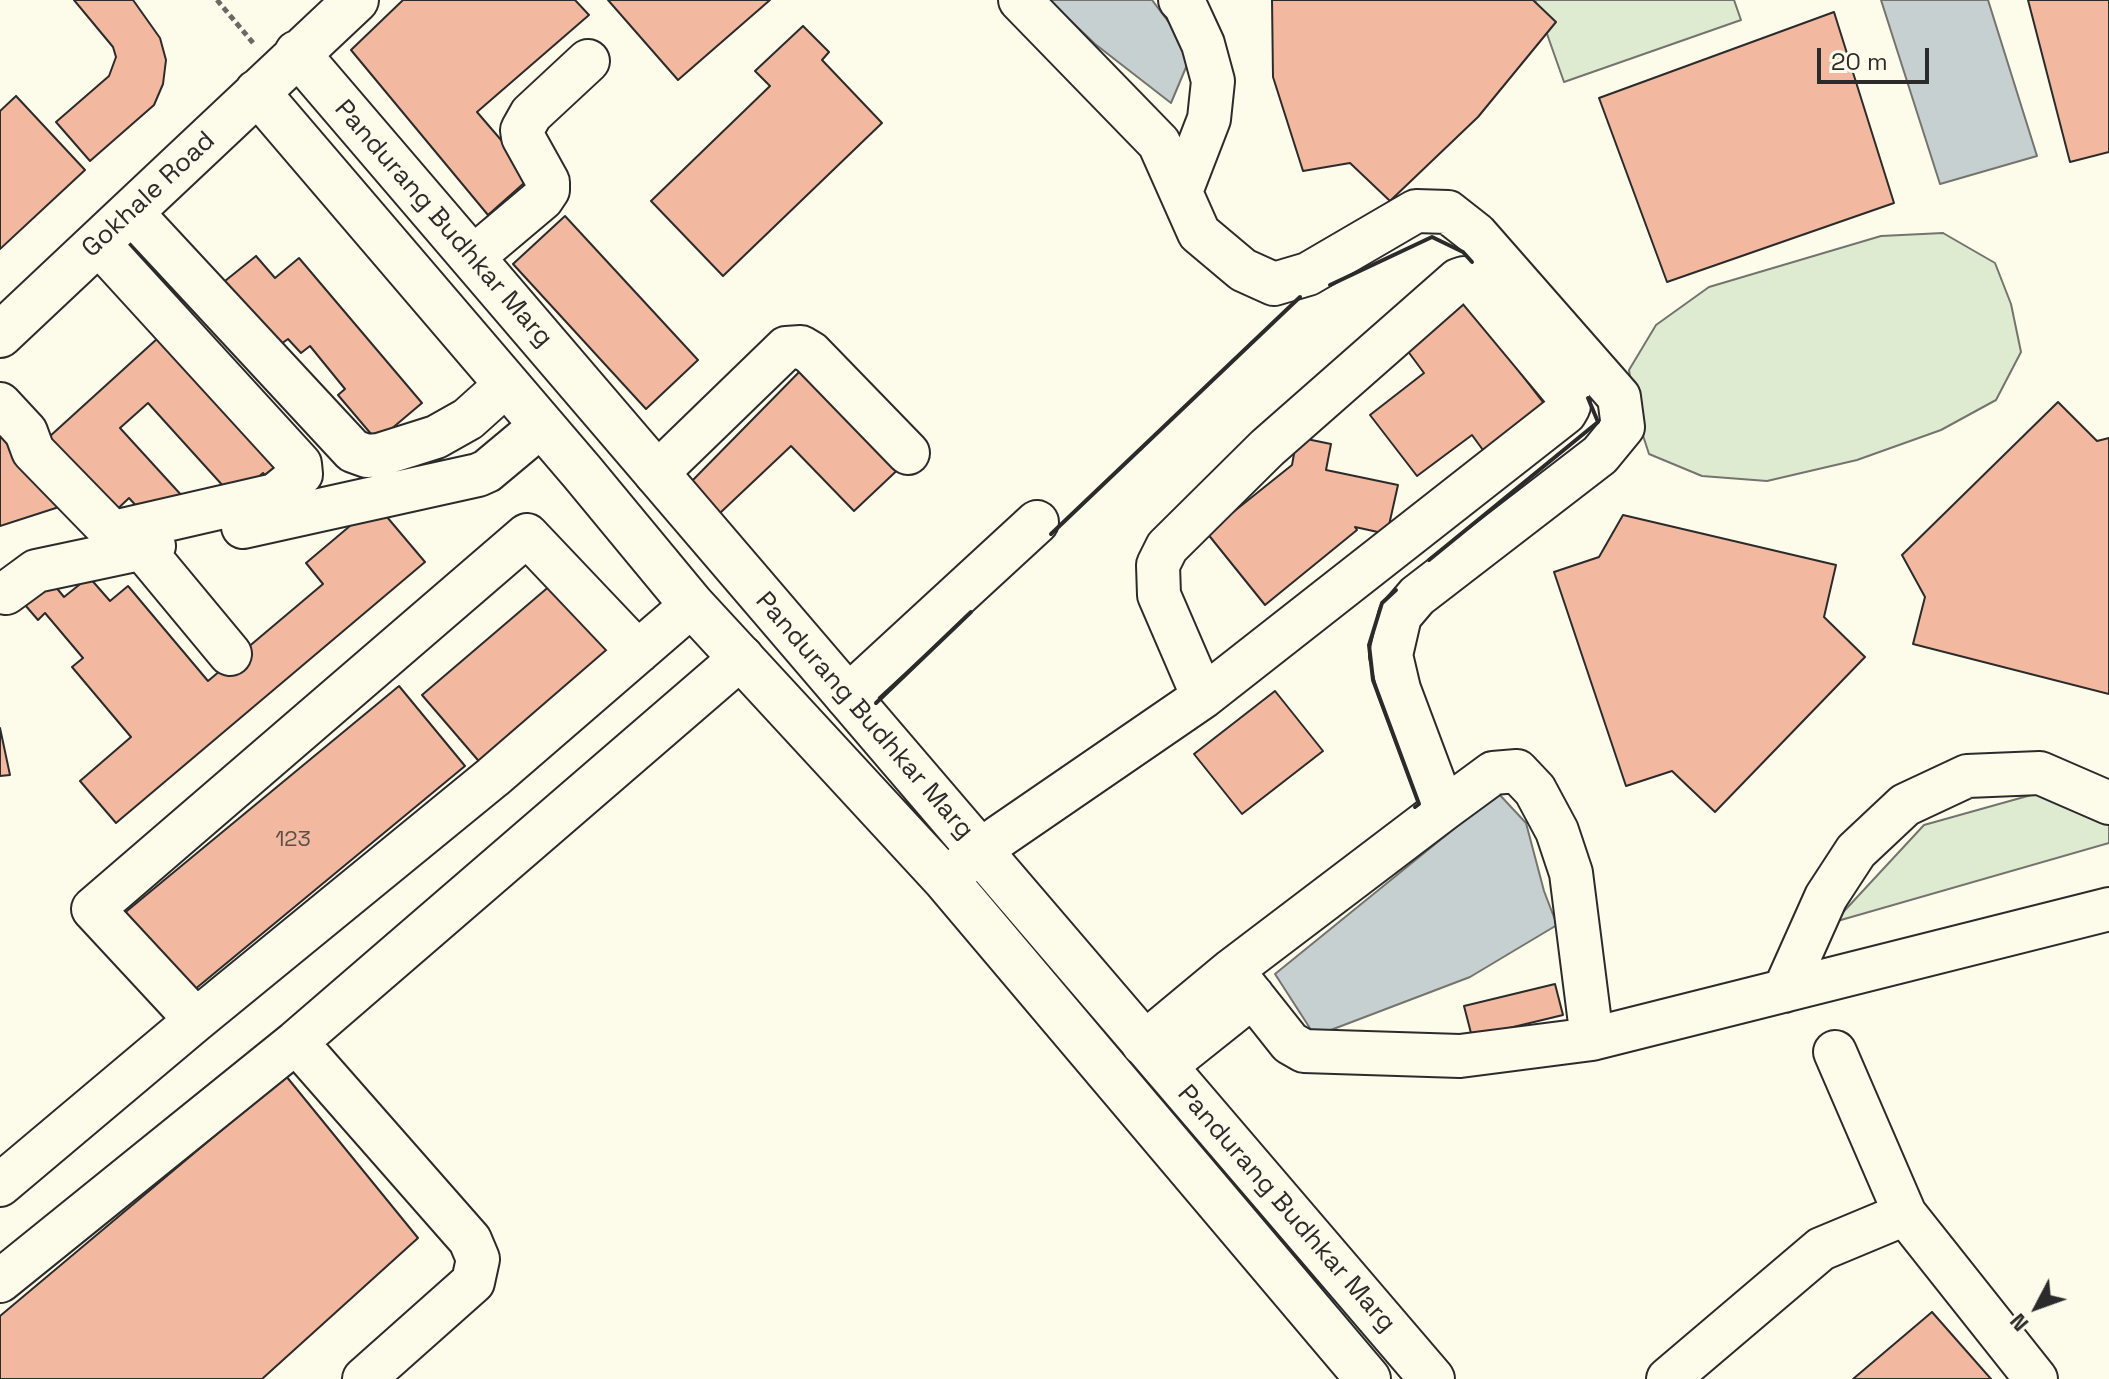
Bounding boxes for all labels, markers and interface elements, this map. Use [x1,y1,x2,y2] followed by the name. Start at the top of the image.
[1821,32,1933,82] scale bar
[1831,46,1888,77] text: 20 m
[327,94,559,354] street label: Pandurang Budhkar Marg
[76,125,222,265] street label: Gokhale Road
[748,586,980,846] street label: Pandurang Budhkar Marg
[275,827,311,853] house number: 123
[1170,1079,1402,1339] street label: Pandurang Budhkar Marg
[1997,1267,2077,1347] north arrow
[2003,1308,2034,1337] text: N

